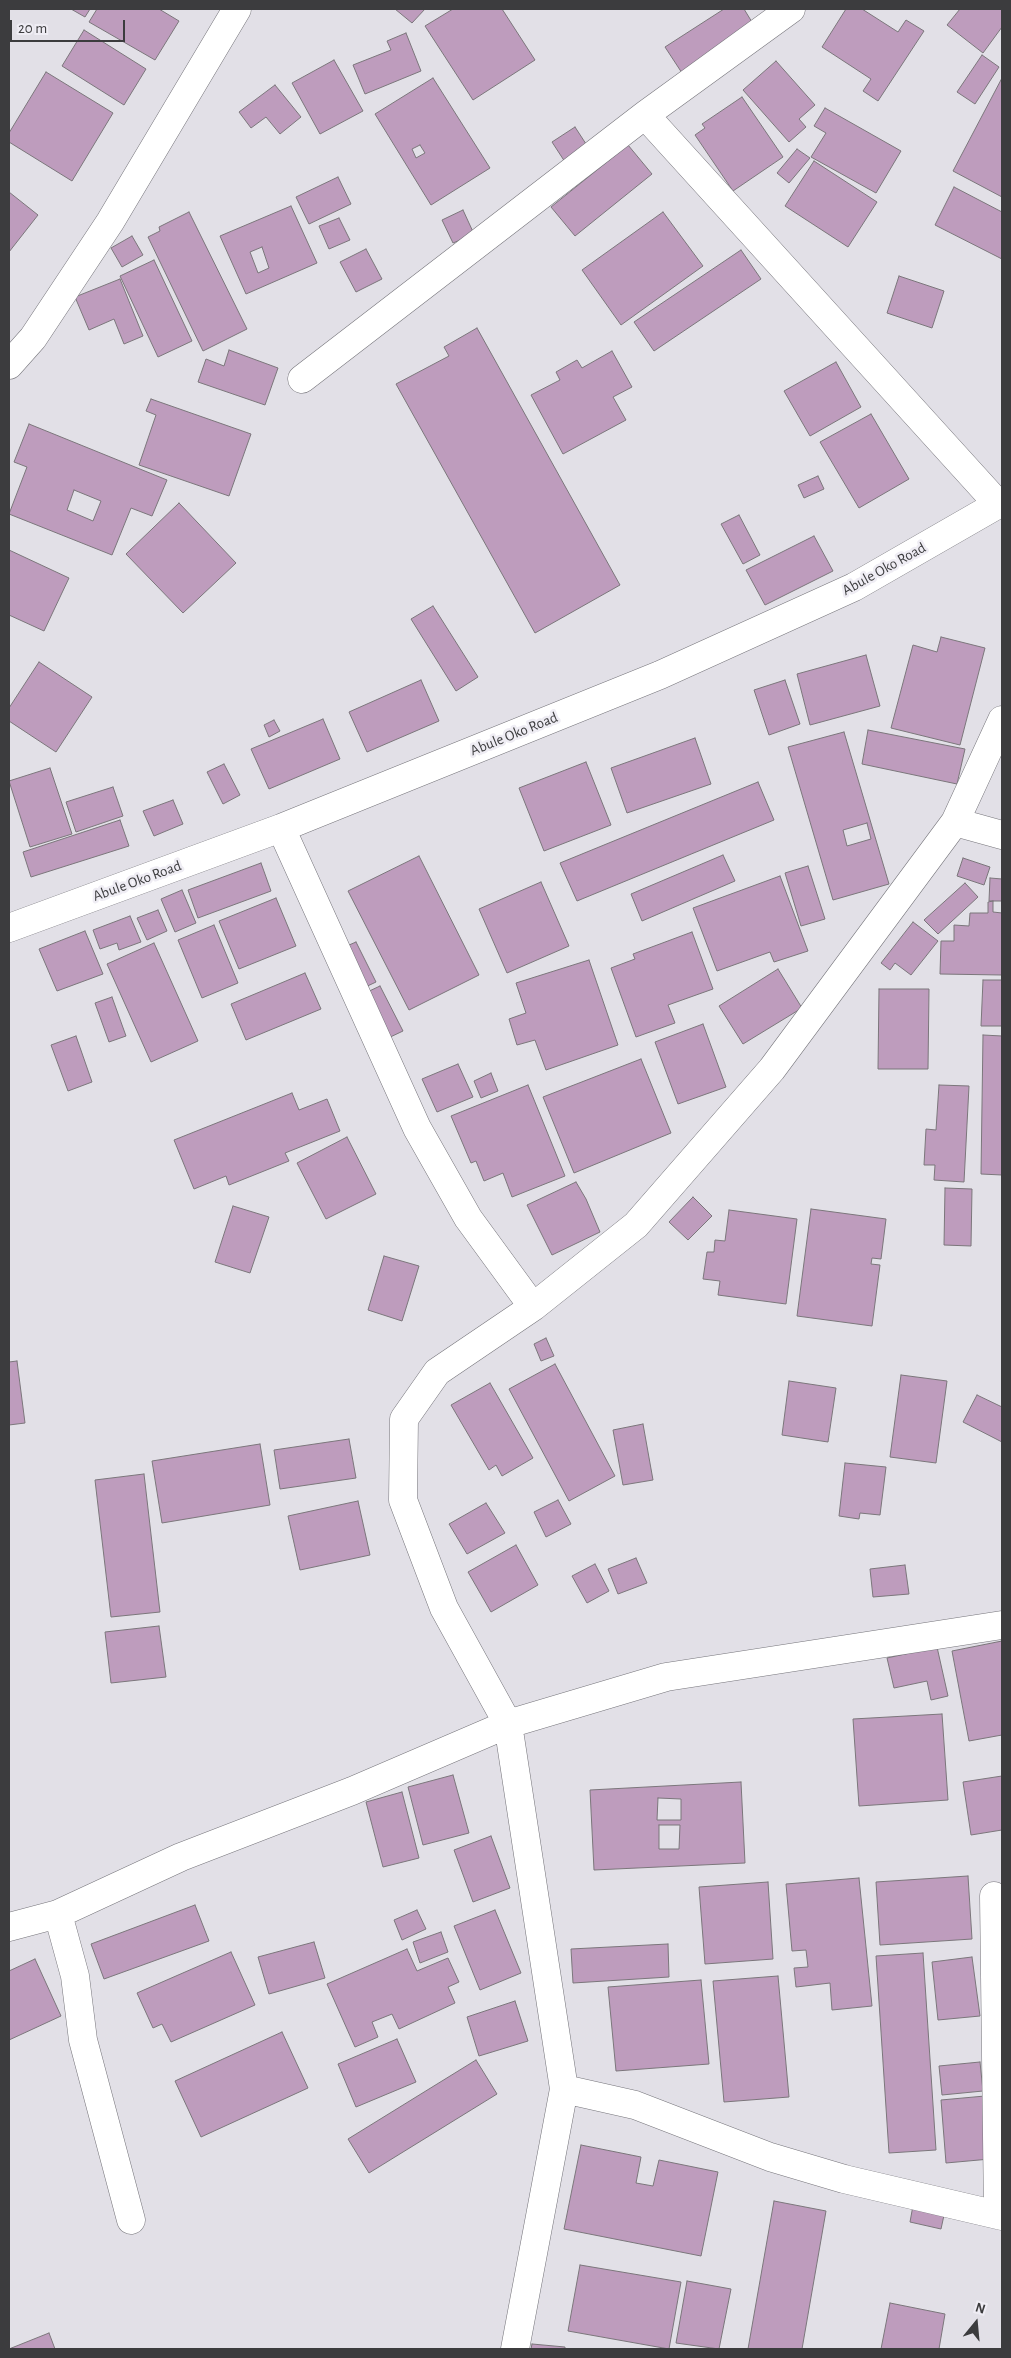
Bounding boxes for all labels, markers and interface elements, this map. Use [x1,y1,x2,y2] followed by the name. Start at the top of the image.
[12,10,128,42] scale bar
[18,21,47,36] text: 20 m
[839,539,929,599] street label: Abule Oko Road
[468,708,560,760] street label: Abule Oko Road
[90,857,184,905] street label: Abule Oko Road
[951,2298,1001,2348] north arrow
[974,2301,987,2317] text: N

